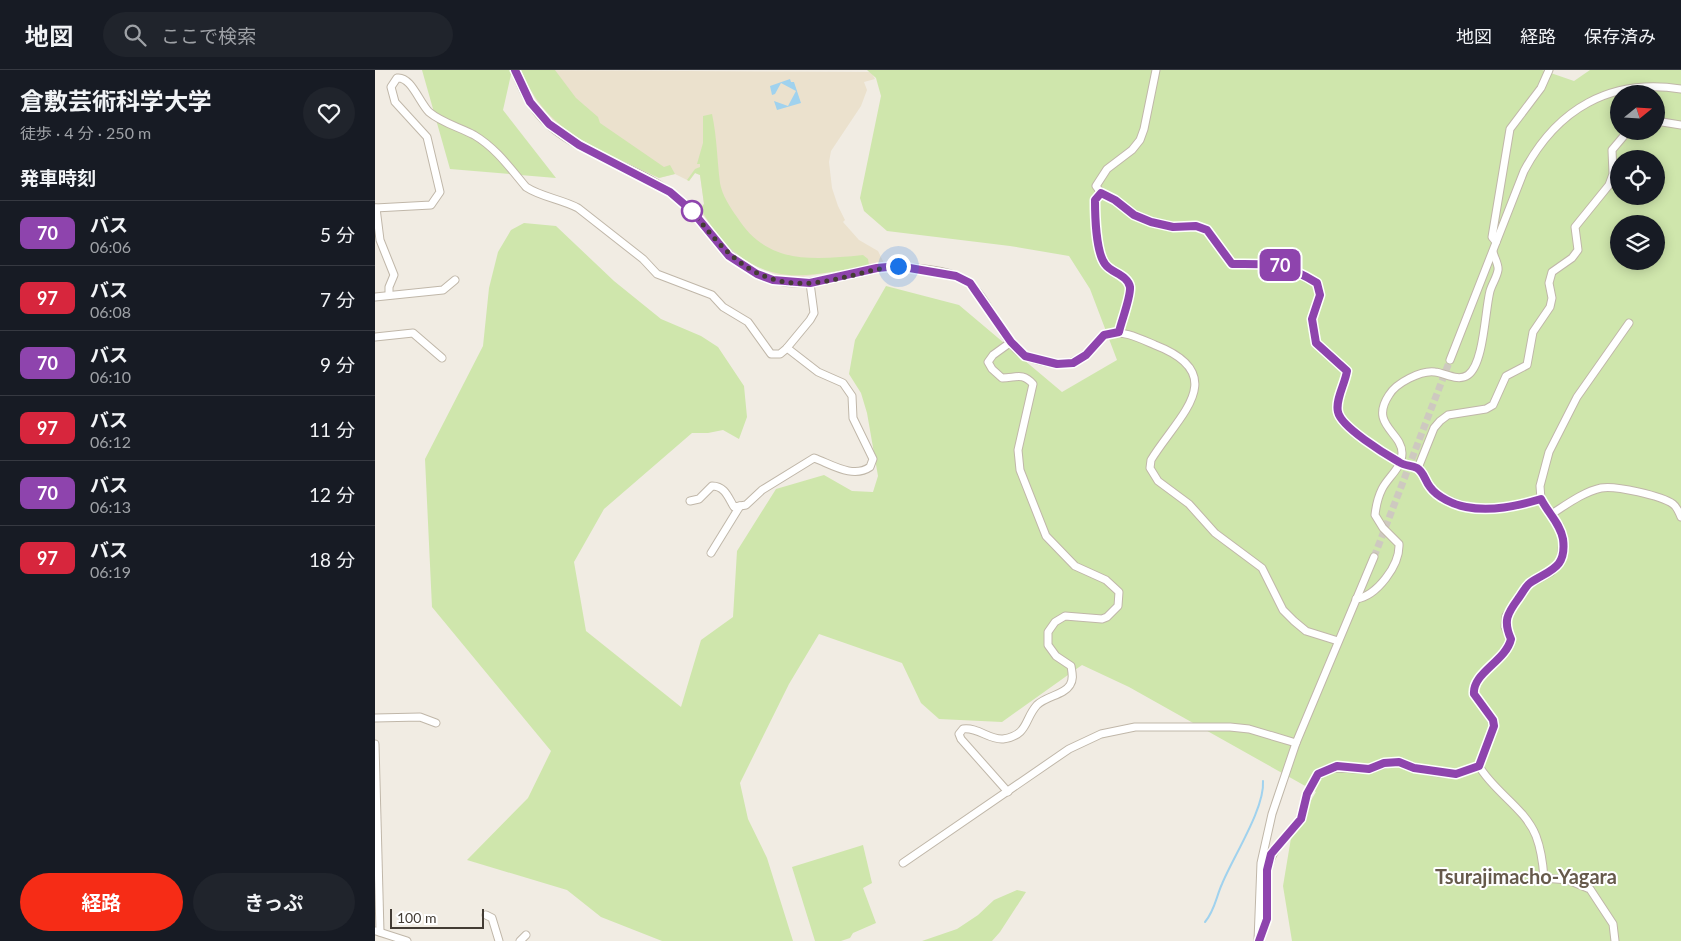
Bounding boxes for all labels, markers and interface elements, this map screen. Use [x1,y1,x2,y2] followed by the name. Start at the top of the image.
[103,12,453,57] search box
[25,21,73,50] text: 地図
[121,21,149,49] icon: search
[161,24,256,47] text: ここで検索
[1456,25,1492,47] text: 地図
[1520,25,1556,47] text: 経路
[1584,25,1656,47] text: 保存済み
[1610,85,1665,140] north arrow
[1610,85,1665,270] map controls
[20,86,212,115] text: 倉敷芸術科学大学
[303,87,355,139] button: heart
[20,123,151,142] text: 徒歩 · 4 分 · 250 m
[1610,150,1665,205] button: locate
[20,166,96,189] text: 発車時刻
[681,200,703,222] unlabelled marker
[90,213,128,236] text: バス
[1610,215,1665,270] button: layers
[37,222,58,244] text: 70
[320,223,355,246] text: 5 分
[90,237,131,256] text: 06:06
[1257,249,1303,281] line badge: 70
[886,254,911,279] your location
[1270,254,1290,276] text: 70
[90,278,128,301] text: バス
[37,287,58,309] text: 97
[320,288,355,311] text: 7 分
[90,302,131,321] text: 06:08
[90,343,128,366] text: バス
[37,352,58,374] text: 70
[320,353,355,376] text: 9 分
[90,367,131,386] text: 06:10
[90,408,128,431] text: バス
[37,417,58,439] text: 97
[309,418,355,441] text: 11 分
[90,432,131,451] text: 06:12
[90,473,128,496] text: バス
[37,482,58,504] text: 70
[309,483,355,506] text: 12 分
[90,497,131,516] text: 06:13
[90,538,128,561] text: バス
[37,547,58,569] text: 97
[309,548,355,571] text: 18 分
[90,562,131,581] text: 06:19
[1435,864,1617,888] district label: Tsurajimacho-Yagara
[20,873,183,931] button: 経路
[193,873,355,931] button: きっぷ
[390,906,484,929] scale bar
[397,909,436,926] text: 100 m

